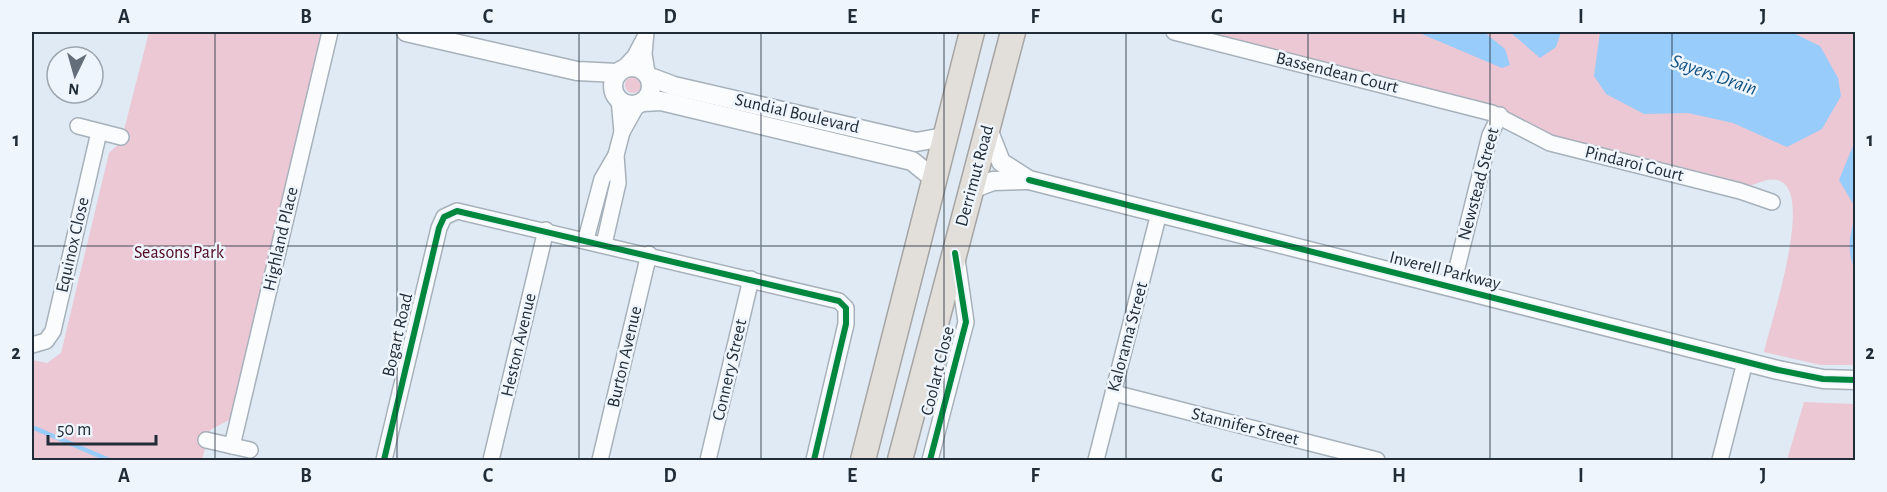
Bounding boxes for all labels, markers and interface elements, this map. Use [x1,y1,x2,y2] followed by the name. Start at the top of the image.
[118,7,130,27] text: A
[300,7,312,27] text: B
[483,7,494,27] text: C
[663,7,677,27] text: D
[847,7,857,27] text: E
[1030,7,1040,27] text: F
[1211,7,1223,27] text: G
[1392,7,1406,27] text: H
[1578,7,1584,27] text: I
[1760,7,1766,27] text: J
[45,45,105,105] north arrow
[1274,49,1400,97] street label: Bassendean Court
[1668,51,1760,99] water label: Sayers Drain
[68,80,80,97] text: N
[733,91,861,137] street label: Sundial Boulevard
[953,123,997,229] street label: Derrimut Road
[1455,126,1503,242] street label: Newstead Street
[12,130,20,150] text: 1
[1866,130,1874,150] text: 1
[1583,143,1685,185] street label: Pindaroi Court
[260,185,302,293] street label: Highland Place
[53,196,93,294] street label: Equinox Close
[134,244,225,262] park label: Seasons Park
[1388,248,1503,294] street label: Inverell Parkway
[1105,280,1151,394] street label: Kalorama Street
[380,291,416,379] street label: Bogart Road
[498,291,540,399] street label: Heston Avenue
[605,305,645,409] street label: Burton Avenue
[710,317,750,422] street label: Connery Street
[918,324,958,418] street label: Coolart Close
[11,343,21,363] text: 2
[1865,343,1875,363] text: 2
[1190,405,1301,449] street label: Stannifer Street
[48,408,156,446] scale bar
[57,421,91,439] text: 50 m
[118,466,130,486] text: A
[300,466,312,486] text: B
[483,466,494,486] text: C
[663,466,677,486] text: D
[847,466,857,486] text: E
[1030,466,1040,486] text: F
[1211,466,1223,486] text: G
[1392,466,1406,486] text: H
[1578,466,1584,486] text: I
[1760,466,1766,486] text: J

